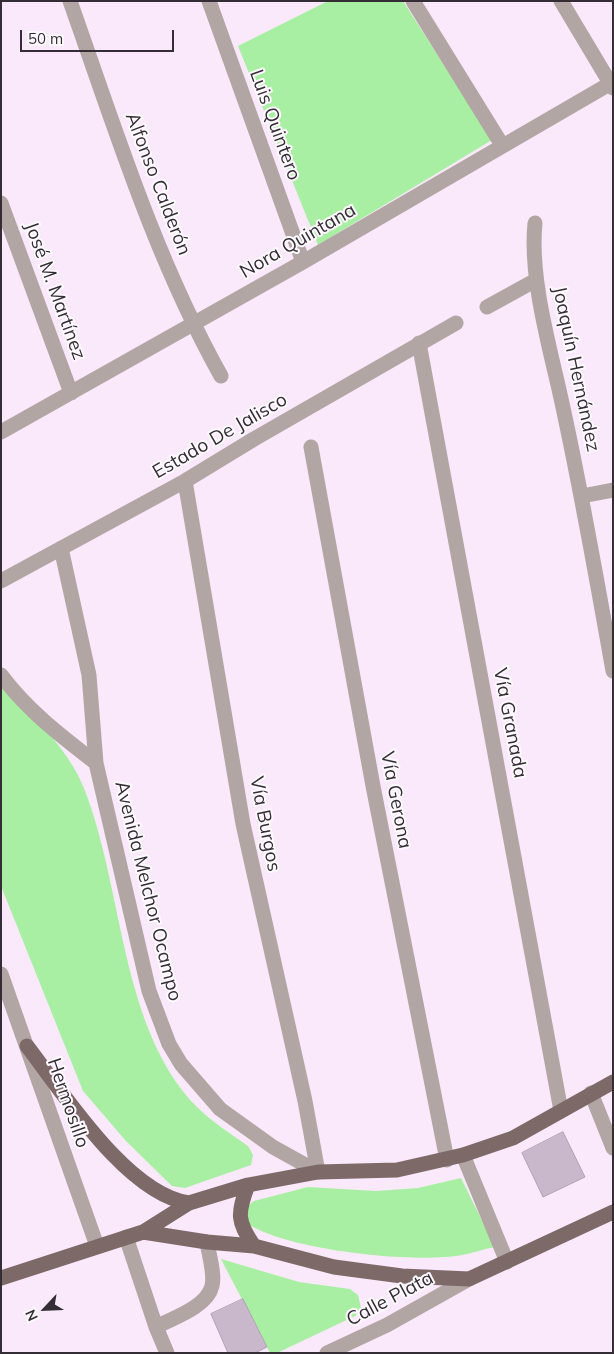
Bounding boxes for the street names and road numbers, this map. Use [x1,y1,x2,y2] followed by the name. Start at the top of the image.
[244,67,306,183] street label: Luis Quintero
[120,109,196,259] street label: Alfonso Calderón
[236,199,360,283] street label: Nora Quintana
[19,219,91,363] street label: José M. Martínez
[547,284,605,454] street label: Joaquín Hernández
[149,388,291,484] street label: Estado De Jalisco
[488,666,532,780] street label: Vía Granada
[375,749,417,851] street label: Vía Gerona
[245,774,285,874] street label: Vía Burgos
[110,779,186,1003] street label: Avenida Melchor Ocampo
[42,1055,94,1151] street label: Hermosillo
[343,1267,437,1331] street label: Calle Plata

